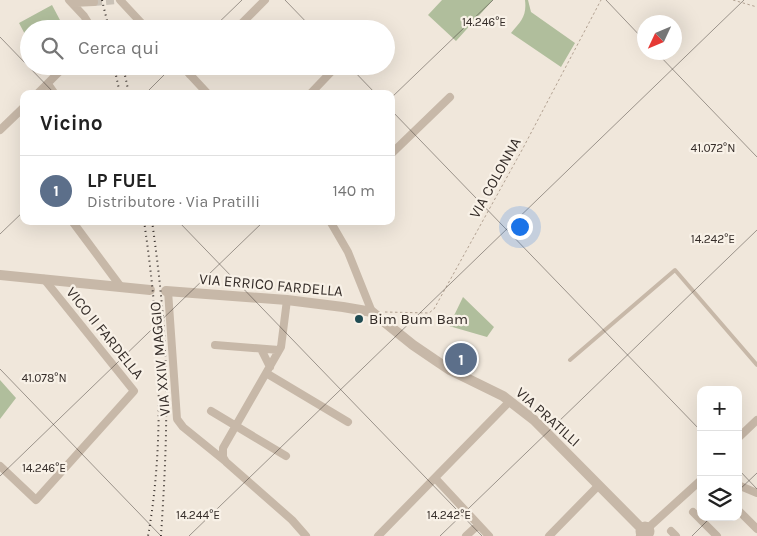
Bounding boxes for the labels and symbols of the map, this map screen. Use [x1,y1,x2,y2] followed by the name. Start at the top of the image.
[462,15,506,29] text: 14.246°E
[637,15,682,60] north arrow
[465,134,525,222] street label: VIA COLONNA
[691,141,735,155] text: 41.072°N
[507,214,533,240] your location
[691,232,735,246] text: 14.242°E
[198,270,344,300] street label: VIA ERRICO FARDELLA
[63,283,148,383] street label: VICO II FARDELLA
[146,301,174,417] street label: VIA XXIV MAGGIO
[369,310,468,328] place label: Bim Bum Bam
[353,313,365,325] marker: Bim Bum Bam
[445,340,477,378] pin: 1
[21,371,67,385] text: 41.078°N
[512,383,584,451] street label: VIA PRATILLI
[22,461,66,475] text: 14.246°E
[176,508,220,522] text: 14.244°E
[427,508,471,522] text: 14.242°E

